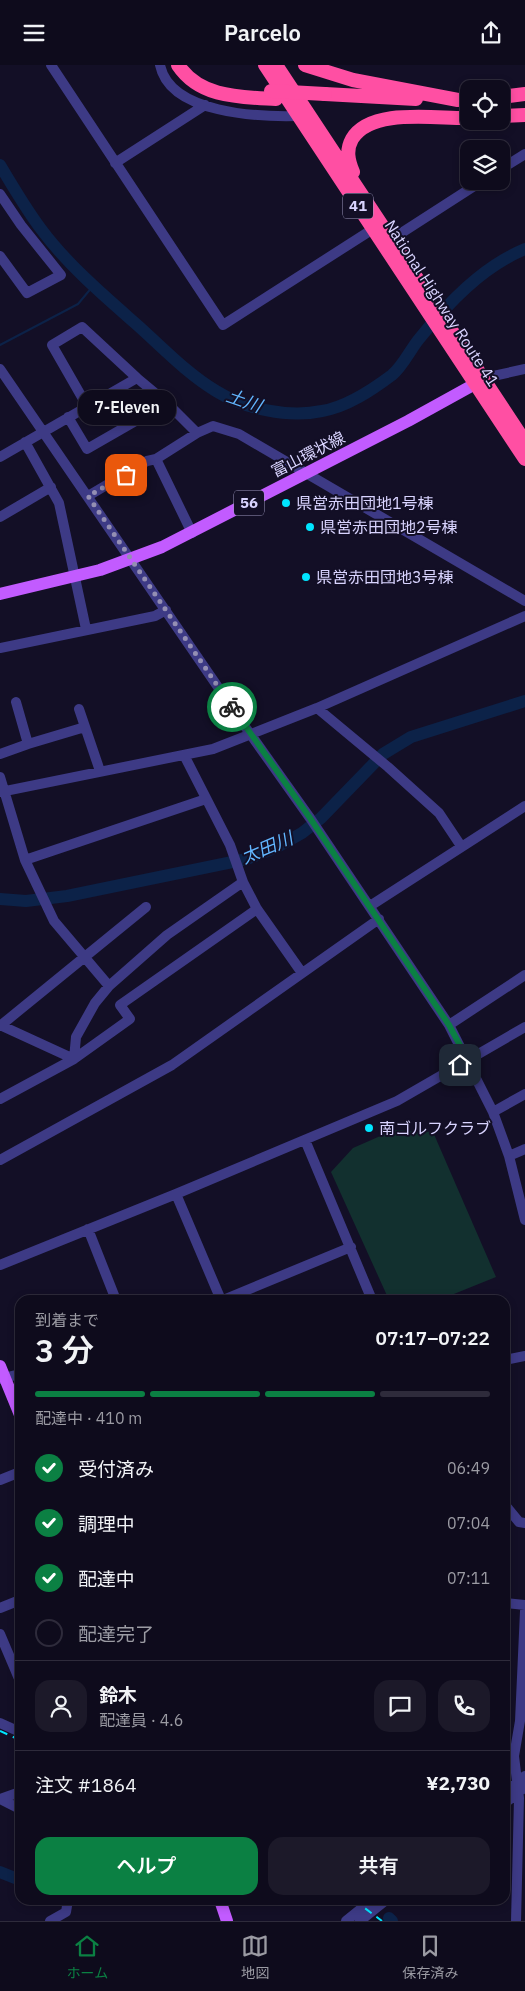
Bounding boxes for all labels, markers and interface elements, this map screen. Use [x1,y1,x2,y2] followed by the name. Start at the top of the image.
[224,18,301,47] text: Parcelo
[20,19,48,47] icon: menu
[477,19,505,47] icon: share
[460,80,510,190] map controls
[460,80,510,130] button: locate
[460,140,510,190] button: layers
[343,193,373,219] road number: 41
[381,216,503,390] street label: National Highway Route 41
[223,384,267,418] water label: 土川
[77,390,175,425] callout: 7-Eleven
[94,397,160,417] text: 7-Eleven
[268,427,348,481] street label: 富山環状線
[105,454,147,496] pin
[112,461,140,489] icon: bag
[234,491,264,515] road number: 56
[296,493,434,513] place label: 県営赤田団地1号棟
[280,497,292,509] marker: 県営赤田団地1号棟
[320,517,458,537] place label: 県営赤田団地2号棟
[304,521,316,533] marker: 県営赤田団地2号棟
[316,567,454,587] place label: 県営赤田団地3号棟
[300,571,312,583] marker: 県営赤田団地3号棟
[207,682,257,732] courier
[218,693,246,721] icon: bike
[237,826,298,869] water label: 太田川
[439,1044,481,1086] pin
[446,1051,474,1079] icon: home
[379,1118,491,1138] place label: 南ゴルフクラブ
[363,1122,375,1134] marker: 南ゴルフクラブ
[35,1310,99,1330] text: 到着まで
[376,1326,490,1350] text: 07:17–07:22
[35,1329,94,1371] text: 3 分
[35,1408,142,1428] text: 配達中 · 410 m
[35,1454,63,1482] icon: check
[78,1457,154,1481] text: 受付済み
[447,1458,490,1478] text: 06:49
[35,1509,63,1537] icon: check
[78,1512,135,1536] text: 調理中
[447,1513,490,1533] text: 07:04
[35,1564,63,1592] icon: check
[78,1567,135,1591] text: 配達中
[447,1568,490,1588] text: 07:11
[78,1622,154,1646] text: 配達完了
[35,1680,87,1732] button: person
[374,1680,426,1732] button: chat
[438,1680,490,1732] button: phone
[99,1683,137,1707] text: 鈴木
[99,1710,183,1730] text: 配達員 · 4.6
[426,1771,490,1795] text: ¥2,730
[35,1773,137,1797] text: 注文 #1864
[35,1837,258,1895] button: ヘルプ
[268,1837,490,1895] button: 共有
[67,1932,108,1982] tab: ホーム
[241,1932,269,1982] tab: 地図
[402,1932,458,1982] tab: 保存済み

